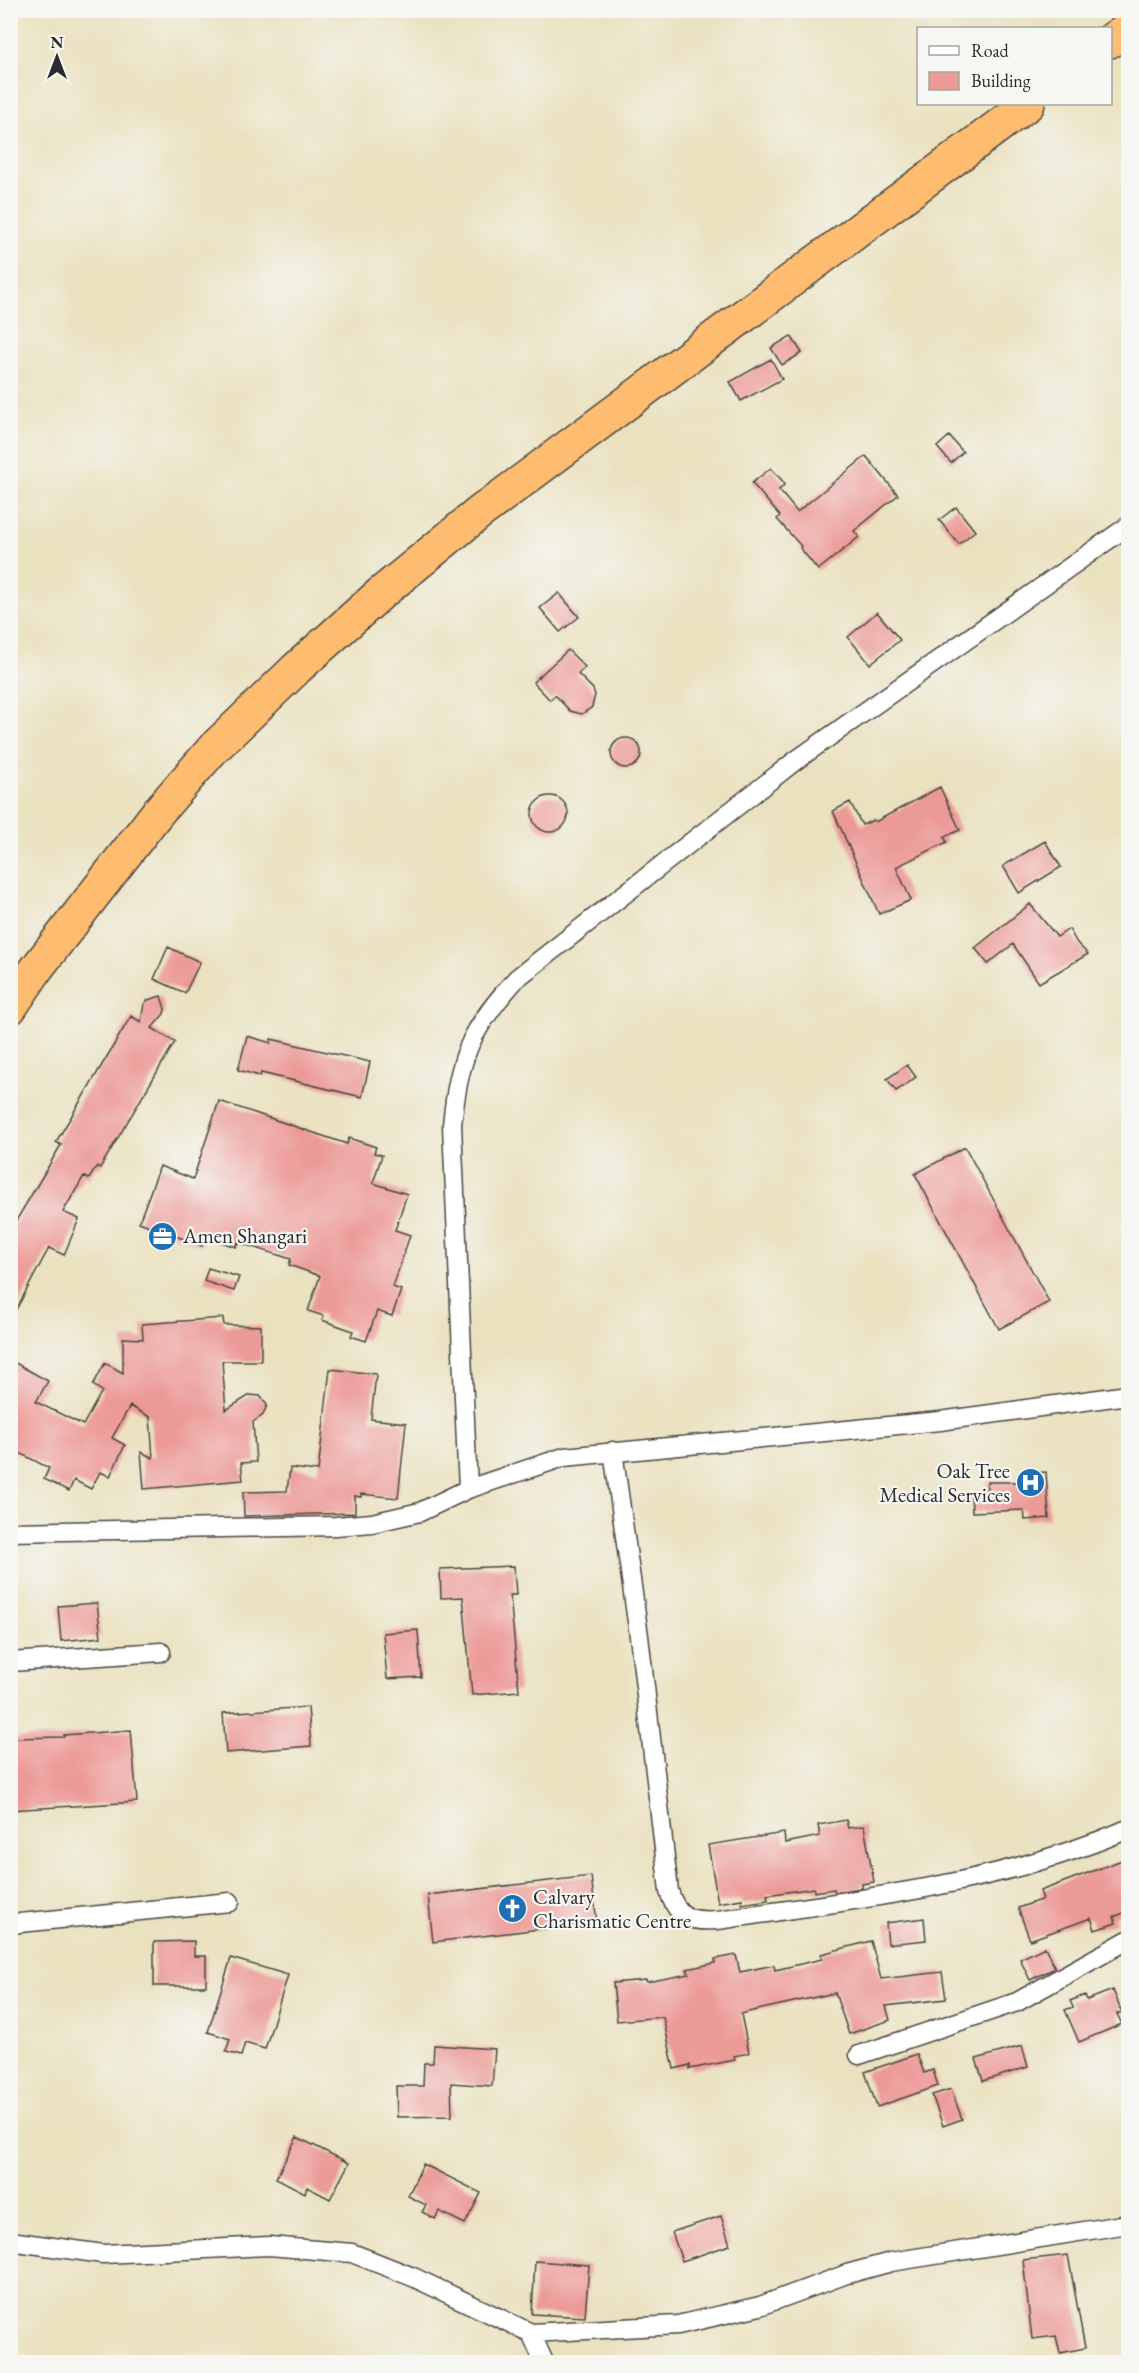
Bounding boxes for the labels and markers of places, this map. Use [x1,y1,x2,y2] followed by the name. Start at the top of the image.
[146,1220,178,1252] office icon: Amen Shangari
[182,1222,307,1249] place label: Amen Shangari
[879,1457,1010,1508] place label: Oak Tree Medical Services
[1015,1467,1047,1499] hospital icon: Oak Tree Medical Services
[533,1883,691,1934] place label: Calvary Charismatic Centre
[496,1893,528,1925] church icon: Calvary Charismatic Centre

